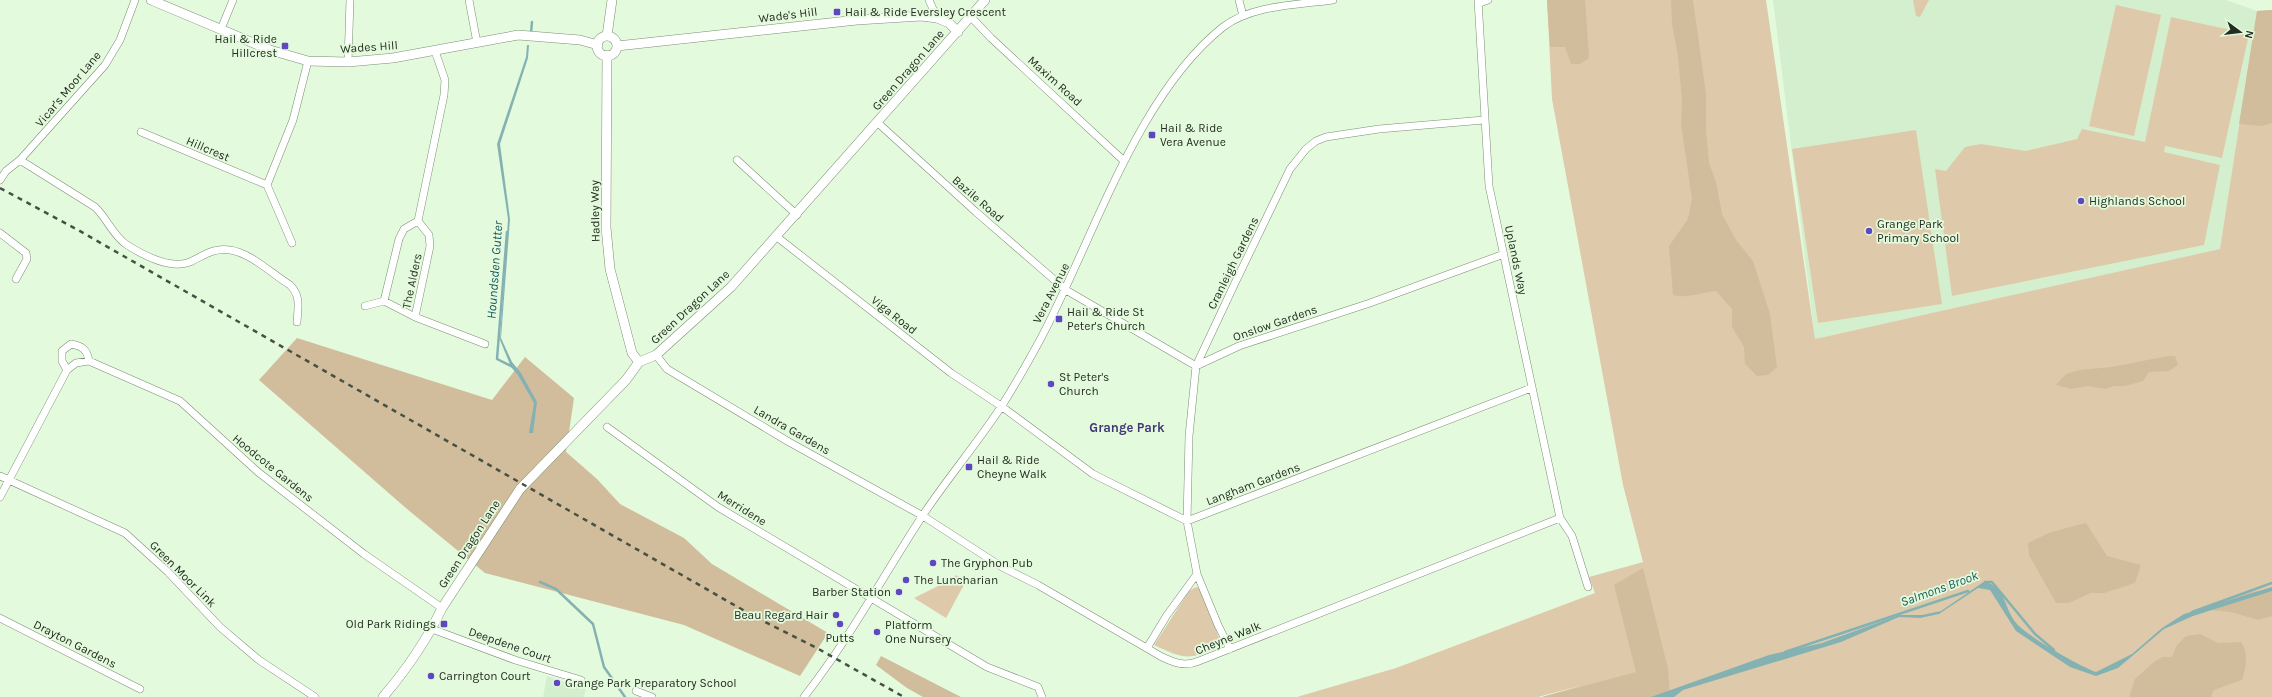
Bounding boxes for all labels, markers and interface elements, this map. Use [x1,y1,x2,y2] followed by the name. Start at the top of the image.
[758,4,818,26] street label: Wade's Hill
[845,5,1007,19] place label: Hail & Ride Eversley Crescent
[832,7,842,17] marker: Hail & Ride Eversley Crescent
[2220,12,2260,52] north arrow
[869,27,947,113] street label: Green Dragon Lane
[2242,29,2256,40] text: N
[215,32,277,60] place label: Hail & Ride Hillcrest
[340,38,398,56] street label: Wades Hill
[280,41,290,51] marker: Hail & Ride Hillcrest
[32,48,104,130] street label: Vicar's Moor Lane
[1025,53,1085,109] street label: Maxim Road
[1160,121,1226,149] place label: Hail & Ride Vera Avenue
[1147,130,1157,140] marker: Hail & Ride Vera Avenue
[184,134,232,165] street label: Hillcrest
[950,173,1006,225] street label: Bazile Road
[587,179,603,242] street label: Hadley Way
[2089,194,2185,208] place label: Highlands School
[2076,196,2086,206] marker: Highlands School
[1205,215,1261,311] street label: Cranleigh Gardens
[1877,217,1959,245] place label: Grange Park Primary School
[484,220,505,320] water label: Houndsden Gutter
[1502,224,1530,297] street label: Uplands Way
[1864,226,1874,236] marker: Grange Park Primary School
[399,252,425,310] street label: The Alders
[1030,260,1072,326] street label: Vera Avenue
[648,267,732,347] street label: Green Dragon Lane
[868,293,920,337] street label: Viga Road
[1231,302,1319,344] street label: Onslow Gardens
[1067,305,1145,333] place label: Hail & Ride St Peter's Church
[1054,314,1064,324] marker: Hail & Ride St Peter's Church
[1059,370,1109,398] place label: St Peter's Church
[1046,379,1056,389] marker: St Peter's Church
[751,402,833,458] street label: Landra Gardens
[1089,420,1165,435] district label: Grange Park
[230,431,316,505] street label: Hoodcote Gardens
[977,453,1047,481] place label: Hail & Ride Cheyne Walk
[1204,460,1302,508] street label: Langham Gardens
[964,462,974,472] marker: Hail & Ride Cheyne Walk
[715,487,769,529] street label: Merridene
[435,497,503,591] street label: Green Dragon Lane
[147,538,219,610] street label: Green Moor Link
[941,556,1033,570] place label: The Gryphon Pub
[928,558,938,568] marker: The Gryphon Pub
[1898,567,1980,609] water label: Salmons Brook
[914,573,998,587] place label: The Luncharian
[901,575,911,585] marker: The Luncharian
[812,585,891,599] place label: Barber Station
[894,587,904,597] marker: Barber Station
[734,608,829,622] place label: Beau Regard Hair
[831,610,841,620] marker: Beau Regard Hair
[31,617,119,671] street label: Drayton Gardens
[346,617,436,631] place label: Old Park Ridings
[885,618,952,646] place label: Platform One Nursery
[1193,618,1263,658] street label: Cheyne Walk
[439,619,449,629] marker: Old Park Ridings
[835,619,845,629] marker: Putts
[467,624,554,666] street label: Deepdene Court
[872,627,882,637] marker: Platform One Nursery
[825,631,855,645] place label: Putts
[439,669,531,683] place label: Carrington Court
[426,671,436,681] marker: Carrington Court
[565,676,737,690] place label: Grange Park Preparatory School
[552,678,562,688] marker: Grange Park Preparatory School

